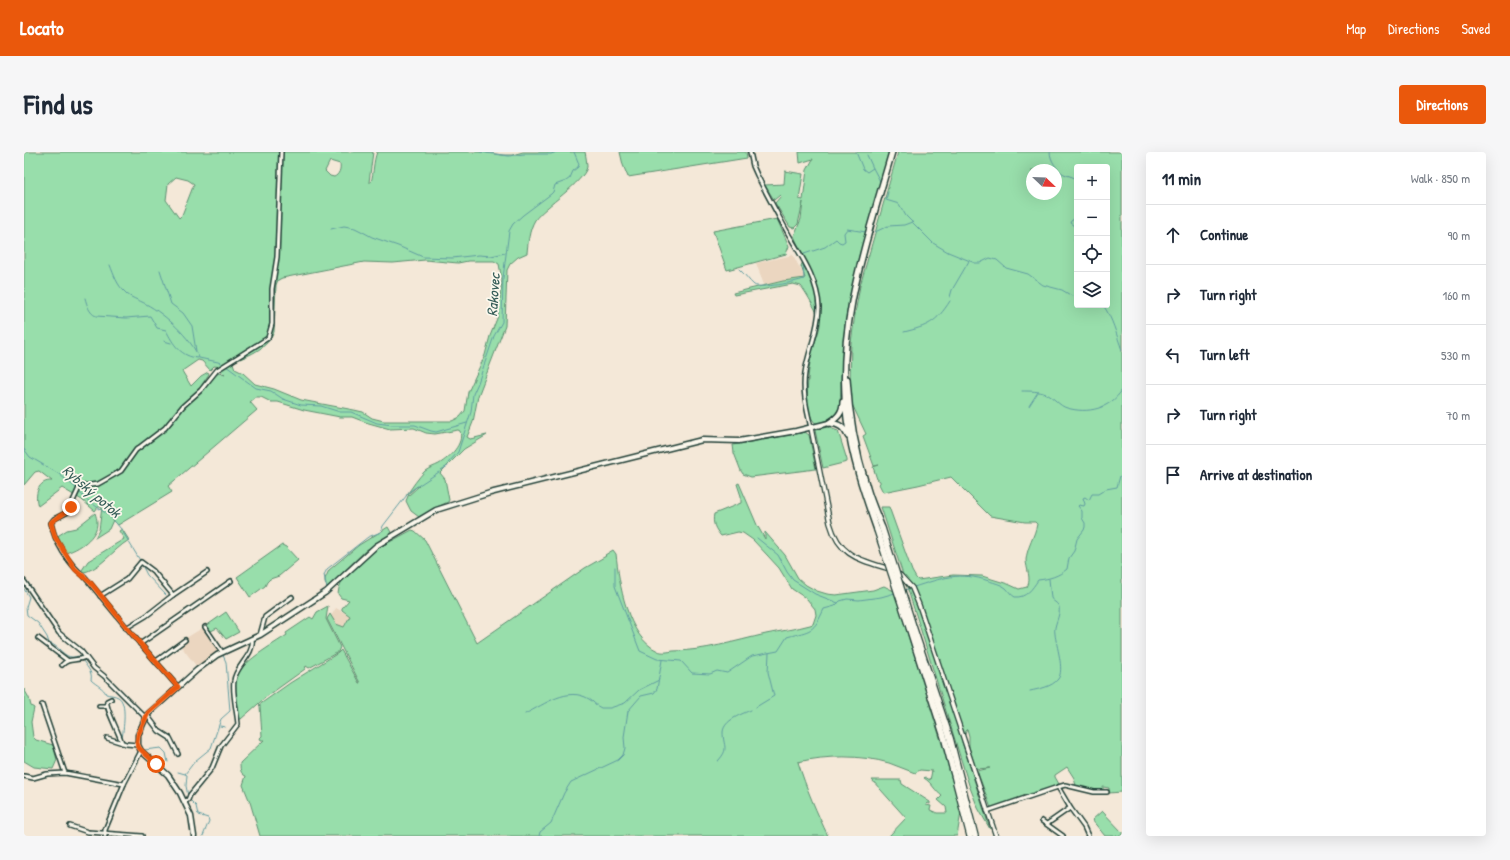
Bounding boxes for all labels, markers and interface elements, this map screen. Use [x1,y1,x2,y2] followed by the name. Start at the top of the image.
[20,15,64,41] text: Locato
[1346,19,1366,38] text: Map
[1388,19,1439,38] text: Directions
[1461,19,1490,38] text: Saved
[24,85,93,123] text: Find us
[1399,85,1486,124] button: Directions
[1026,164,1062,200] north arrow
[1074,164,1110,308] map controls
[1074,164,1110,200] button: +
[1162,167,1201,190] text: 11 min
[1411,169,1470,187] text: Walk · 850 m
[1074,200,1110,236] button: −
[1162,224,1184,246] icon: ahead
[1200,224,1248,245] text: Continue
[1448,226,1470,244] text: 90 m
[1074,236,1110,272] button: locate
[481,271,505,317] water label: Rakovec
[1074,272,1110,308] button: layers
[1162,284,1184,306] icon: right
[1200,284,1256,305] text: Turn right
[1442,286,1470,304] text: 160 m
[1162,344,1184,366] icon: left
[1200,344,1250,365] text: Turn left
[1441,346,1470,364] text: 530 m
[1162,404,1184,426] icon: right
[1200,404,1256,425] text: Turn right
[1446,406,1470,424] text: 70 m
[58,460,127,523] water label: Rybský potok
[1162,464,1184,486] icon: arrive
[1200,464,1312,485] text: Arrive at destination
[62,498,80,516] route end
[147,755,165,773] route start

